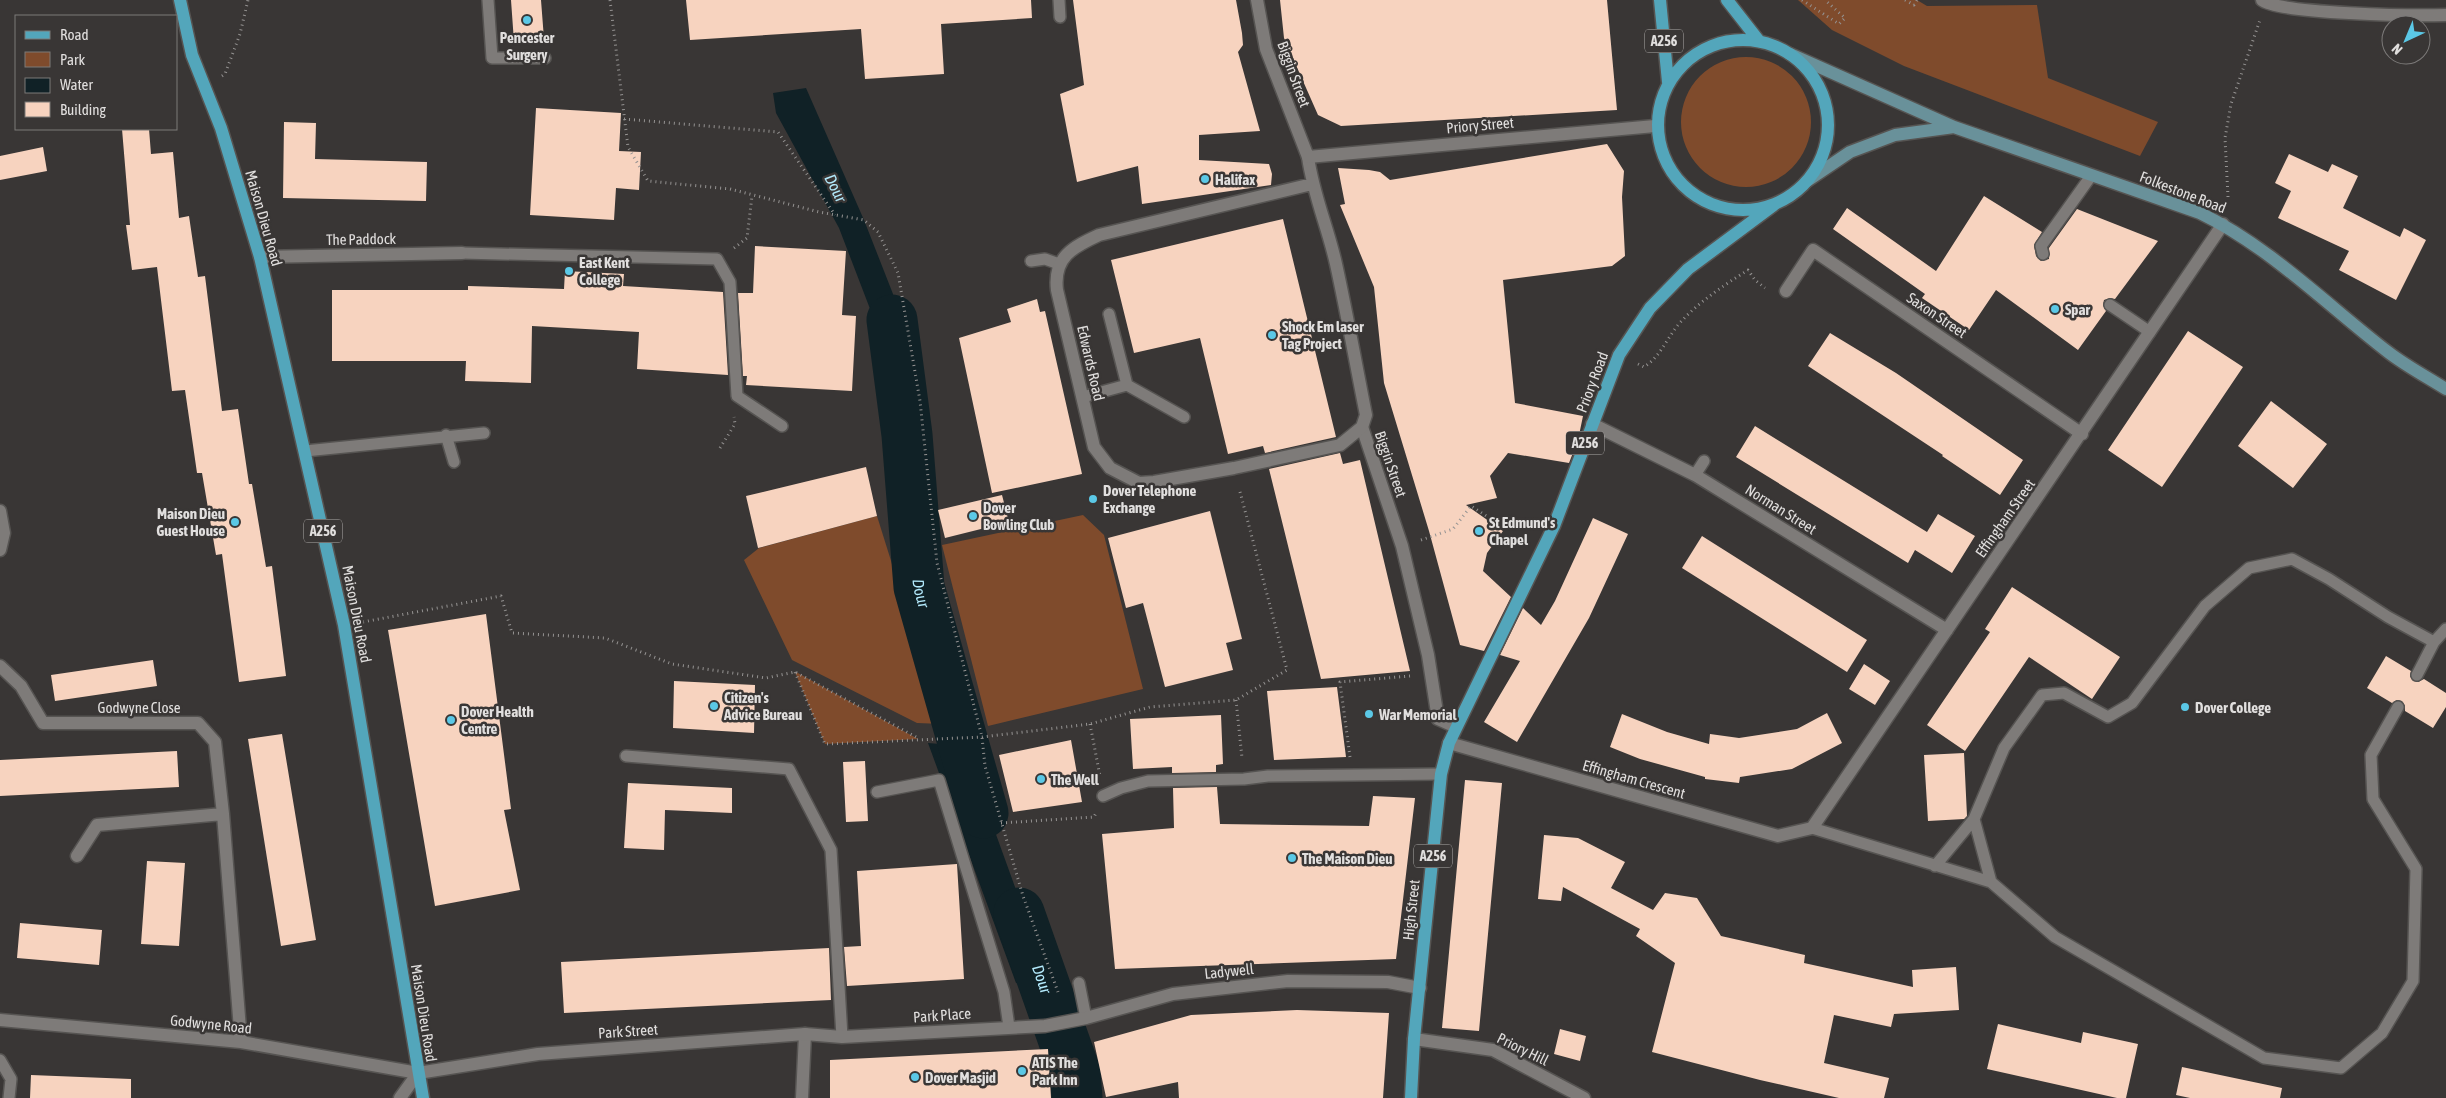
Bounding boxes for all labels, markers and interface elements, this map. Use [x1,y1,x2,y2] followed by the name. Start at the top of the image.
[521,14,533,26] marker: Pencester Surgery
[15,15,178,130] legend
[2381,15,2431,65] north arrow
[60,26,89,43] text: Road
[500,29,555,63] place label: Pencester Surgery
[1645,29,1683,52] road number: A256
[1274,39,1314,109] street label: Biggin Street
[2388,41,2405,58] text: N
[60,51,85,68] text: Park
[60,76,93,93] text: Water
[60,101,106,118] text: Building
[1445,114,1515,136] street label: Priory Street
[242,168,286,268] street label: Maison Dieu Road
[2137,168,2229,216] street label: Folkestone Road
[821,171,851,206] water label: Dour
[1215,171,1255,188] place label: Halifax
[1199,173,1211,185] marker: Halifax
[326,230,396,248] street label: The Paddock
[579,254,630,288] place label: East Kent College
[563,265,575,277] marker: East Kent College
[1904,289,1970,341] street label: Saxon Street
[2065,301,2090,318] place label: Spar
[2049,303,2061,315] marker: Spar
[1282,318,1364,352] place label: Shock Em laser Tag Project
[1074,324,1108,402] street label: Edwards Road
[1266,329,1278,341] marker: Shock Em laser Tag Project
[1573,349,1611,415] street label: Priory Road
[1372,429,1410,499] street label: Biggin Street
[1566,432,1604,454] road number: A256
[1972,476,2038,560] street label: Effingham Street
[1742,481,1820,537] street label: Norman Street
[1103,482,1196,516] place label: Dover Telephone Exchange
[1087,493,1099,505] marker: Dover Telephone Exchange
[983,499,1054,533] place label: Dover Bowling Club
[156,505,225,539] place label: Maison Dieu Guest House
[967,510,979,522] marker: Dover Bowling Club
[1489,514,1556,548] place label: St Edmund's Chapel
[229,516,241,528] marker: Maison Dieu Guest House
[304,520,342,542] road number: A256
[1473,525,1485,537] marker: St Edmund's Chapel
[339,564,375,664] street label: Maison Dieu Road
[909,578,934,611] water label: Dour
[723,689,802,723] place label: Citizen's Advice Bureau
[97,699,181,716] street label: Godwyne Close
[2195,699,2271,716] place label: Dover College
[708,700,720,712] marker: Citizen's Advice Bureau
[2179,701,2191,713] marker: Dover College
[461,703,534,737] place label: Dover Health Centre
[1378,706,1457,723] place label: War Memorial
[1363,708,1375,720] marker: War Memorial
[445,714,457,726] marker: Dover Health Centre
[1581,756,1687,802] street label: Effingham Crescent
[1051,771,1100,788] place label: The Well
[1035,773,1047,785] marker: The Well
[1414,844,1452,868] road number: A256
[1302,850,1392,867] place label: The Maison Dieu
[1286,852,1298,864] marker: The Maison Dieu
[1399,879,1423,941] street label: High Street
[1203,960,1255,982] street label: Ladywell
[1029,962,1056,997] water label: Dour
[408,963,440,1063] street label: Maison Dieu Road
[913,1004,972,1025] street label: Park Place
[169,1011,253,1037] street label: Godwyne Road
[597,1020,659,1042] street label: Park Street
[1495,1029,1551,1069] street label: Priory Hill
[1031,1054,1078,1088] place label: ATIS The Park Inn
[1016,1065,1028,1077] marker: ATIS The Park Inn
[925,1069,996,1086] place label: Dover Masjid
[909,1071,921,1083] marker: Dover Masjid

